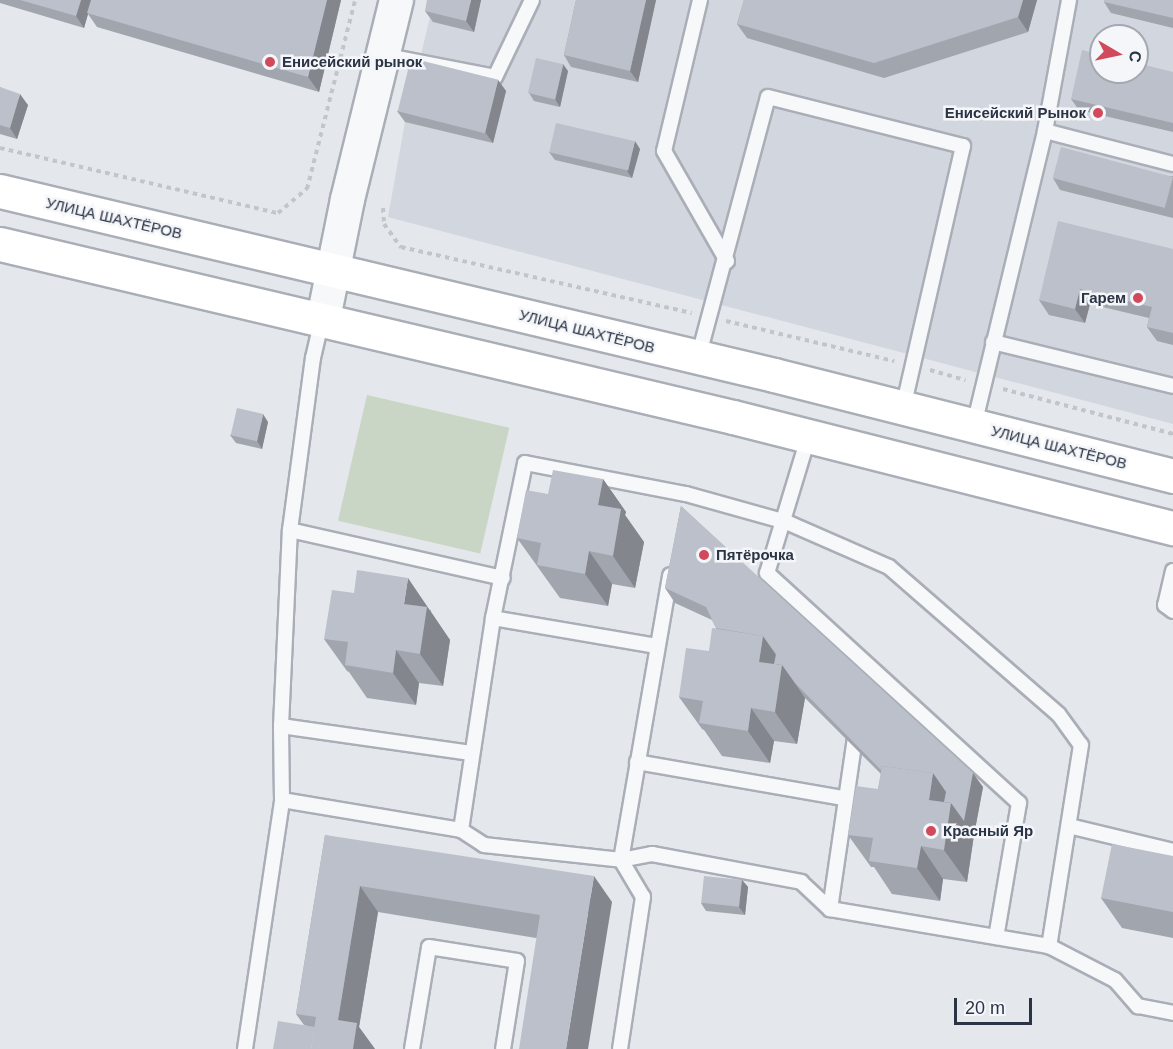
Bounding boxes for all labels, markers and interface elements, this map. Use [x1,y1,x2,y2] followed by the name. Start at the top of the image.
[1089,24,1149,84] north arrow
[1126,50,1145,64] text: С
[282,53,422,71] place label: Енисейский рынок
[263,55,277,69] marker: Енисейский рынок
[945,104,1086,122] place label: Енисейский Рынок
[1091,106,1105,120] marker: Енисейский Рынок
[44,194,184,242] street label: УЛИЦА ШАХТЁРОВ
[1081,289,1126,307] place label: Гарем
[1131,291,1145,305] marker: Гарем
[517,305,657,357] street label: УЛИЦА ШАХТЁРОВ
[989,421,1129,473] street label: УЛИЦА ШАХТЁРОВ
[716,546,794,564] place label: Пятёрочка
[697,548,711,562] marker: Пятёрочка
[943,822,1033,840] place label: Красный Яр
[924,824,938,838] marker: Красный Яр
[957,986,1035,1024] scale bar
[965,998,1005,1018] text: 20 m

